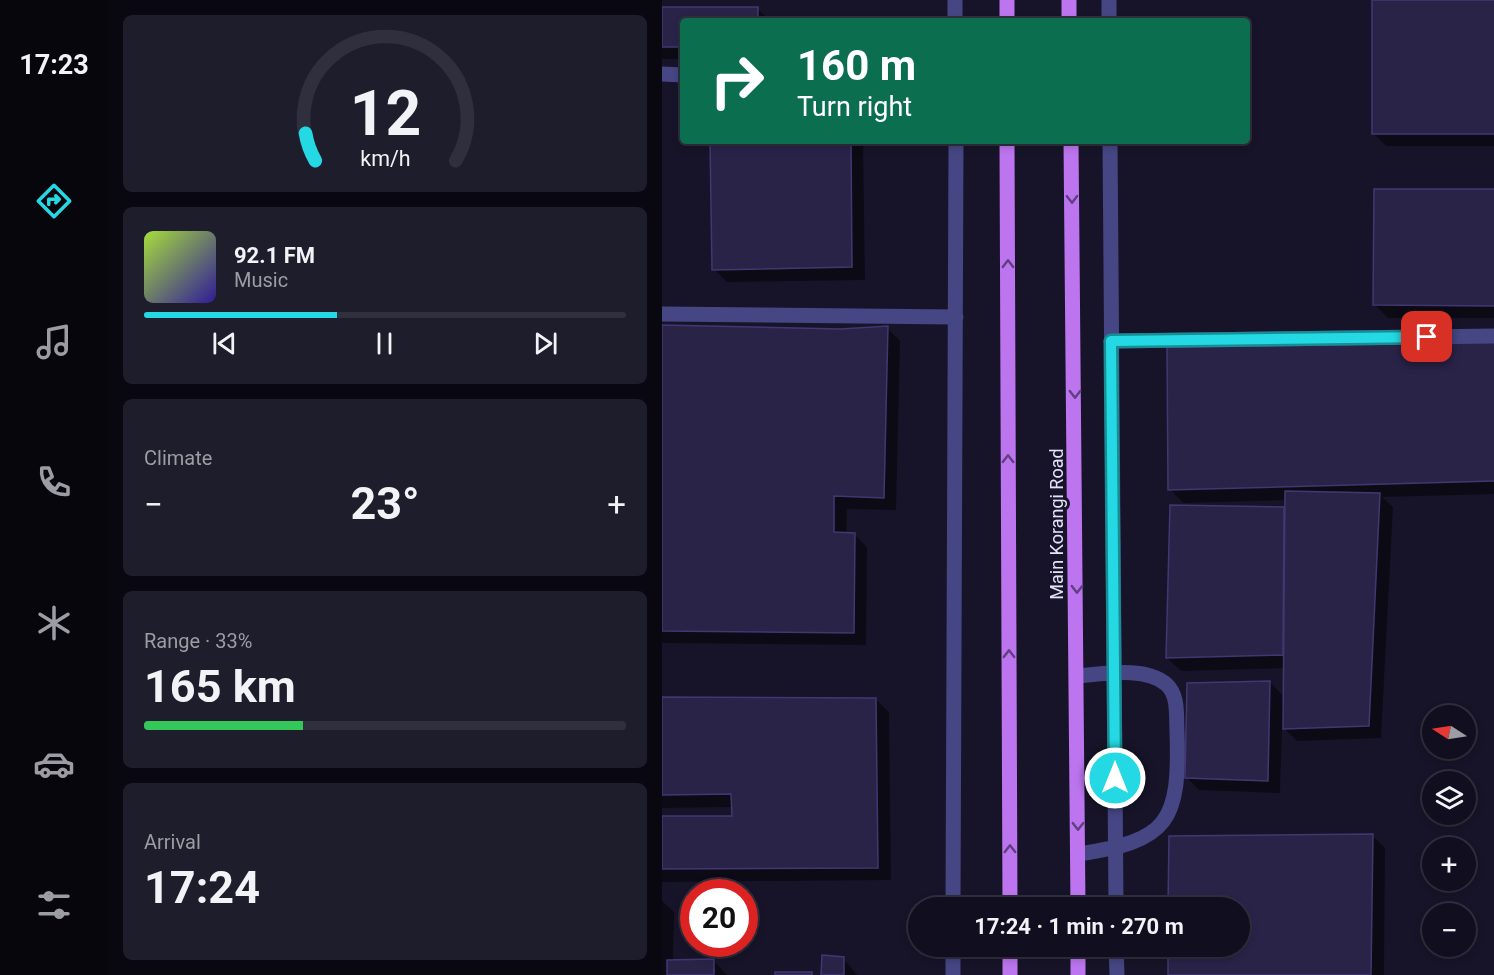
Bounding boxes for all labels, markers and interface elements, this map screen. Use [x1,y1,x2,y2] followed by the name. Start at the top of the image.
[797,41,916,90] text: 160 m
[698,42,776,120] icon: right
[19,49,89,81] text: 17:23
[349,77,421,150] text: 12
[797,91,912,123] text: Turn right
[360,146,410,171] text: km/h
[33,180,75,222] icon: directions
[1066,195,1078,204] one-way arrow
[234,243,315,268] text: 92.1 FM
[1002,260,1014,269] one-way arrow
[234,268,288,292] text: Music
[1401,311,1452,362] pin
[1410,320,1443,353] icon: arrive
[33,321,75,363] icon: music
[208,327,241,360] icon: previous
[368,327,401,360] icon: pause
[529,327,562,360] icon: next
[1069,390,1081,399] one-way arrow
[144,446,212,470] text: Climate
[1046,448,1067,600] street label: Main Korangi Road
[1002,455,1014,464] one-way arrow
[33,461,75,503] icon: phone
[350,477,420,530] text: 23°
[144,485,163,524] text: −
[607,485,626,524] text: +
[1070,585,1083,594] one-way arrow
[33,602,75,644] icon: climate
[144,629,252,653] text: Range · 33%
[1003,650,1015,659] one-way arrow
[144,660,296,713] text: 165 km
[1422,705,1476,759] north arrow
[1422,705,1476,957] map controls
[33,743,75,785] icon: car
[1083,746,1147,810] position arrow
[1422,771,1476,825] button: layers
[1072,822,1084,831] one-way arrow
[144,830,201,854] text: Arrival
[1422,837,1476,891] button: +
[1004,845,1016,854] one-way arrow
[144,861,260,914] text: 17:24
[680,879,758,957] speed limit sign: 20
[33,884,75,926] icon: filters
[1422,903,1476,957] button: −
[974,914,1184,939] text: 17:24 · 1 min · 270 m

